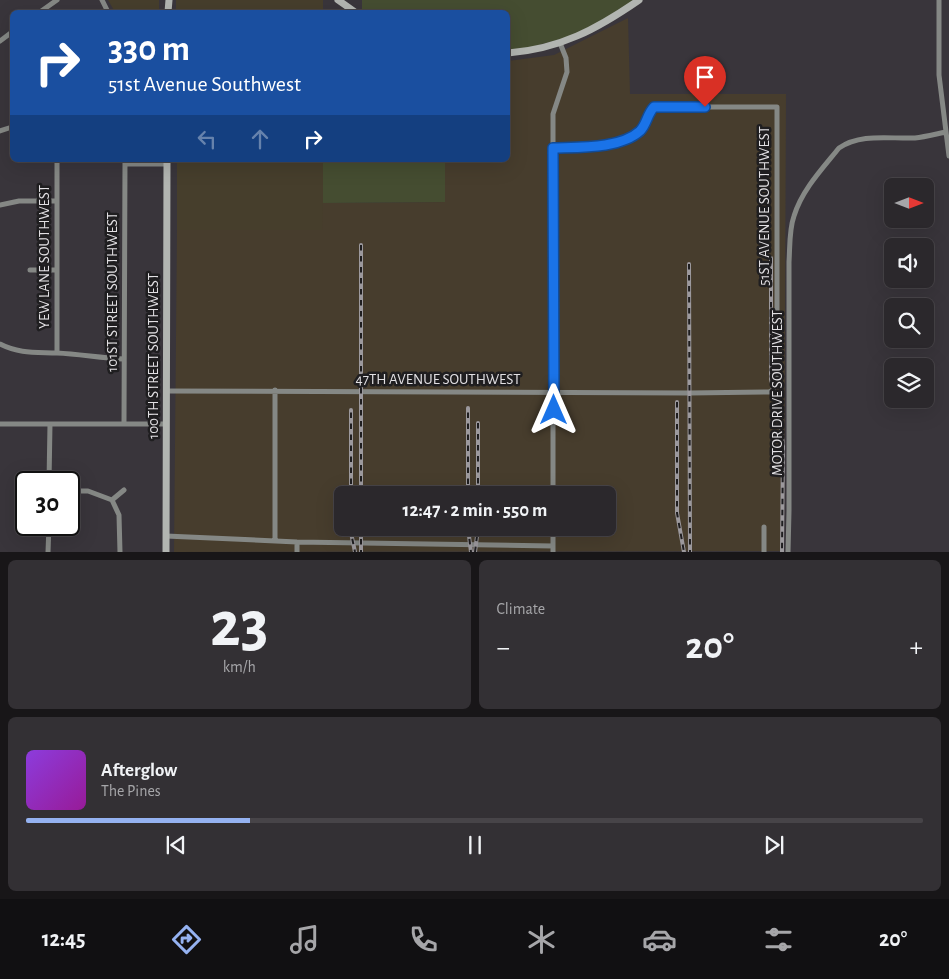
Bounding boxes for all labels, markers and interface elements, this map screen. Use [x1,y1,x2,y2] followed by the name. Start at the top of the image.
[25,30,90,95] icon: right
[108,32,190,67] text: 330 m
[684,56,726,107] pin
[691,63,719,91] icon: arrive
[108,73,301,95] text: 51st Avenue Southwest
[193,125,221,153] icon: left
[246,125,274,153] icon: ahead
[299,125,327,153] icon: right
[757,126,772,286] street label: 51ST AVENUE SOUTHWEST
[884,178,934,228] north arrow
[884,178,934,408] map controls
[37,184,52,329] street label: YEW LANE SOUTHWEST
[105,211,120,372] street label: 101ST STREET SOUTHWEST
[884,238,934,288] button: sound
[146,272,161,439] street label: 100TH STREET SOUTHWEST
[884,298,934,348] button: search
[770,309,785,476] street label: MOTOR DRIVE SOUTHWEST
[884,358,934,408] button: layers
[355,372,521,387] street label: 47TH AVENUE SOUTHWEST
[527,383,579,435] position arrow
[15,471,80,536] speed limit sign: 30
[403,501,547,520] text: 12:47 · 2 min · 550 m
[210,593,269,658] text: 23
[497,601,545,617] text: Climate
[685,628,734,666] text: 20°
[497,634,510,662] text: −
[910,634,923,662] text: +
[223,659,256,675] text: km/h
[101,761,177,780] text: Afterglow
[101,783,161,799] text: The Pines
[162,831,190,859] icon: previous
[461,831,489,859] icon: pause
[760,831,788,859] icon: next
[169,922,204,957] icon: directions
[287,922,322,957] icon: music
[406,922,441,957] icon: phone
[524,922,559,957] icon: climate
[642,922,677,957] icon: car
[761,922,796,957] icon: filters
[42,928,86,950] text: 12:45
[879,928,907,950] text: 20°

